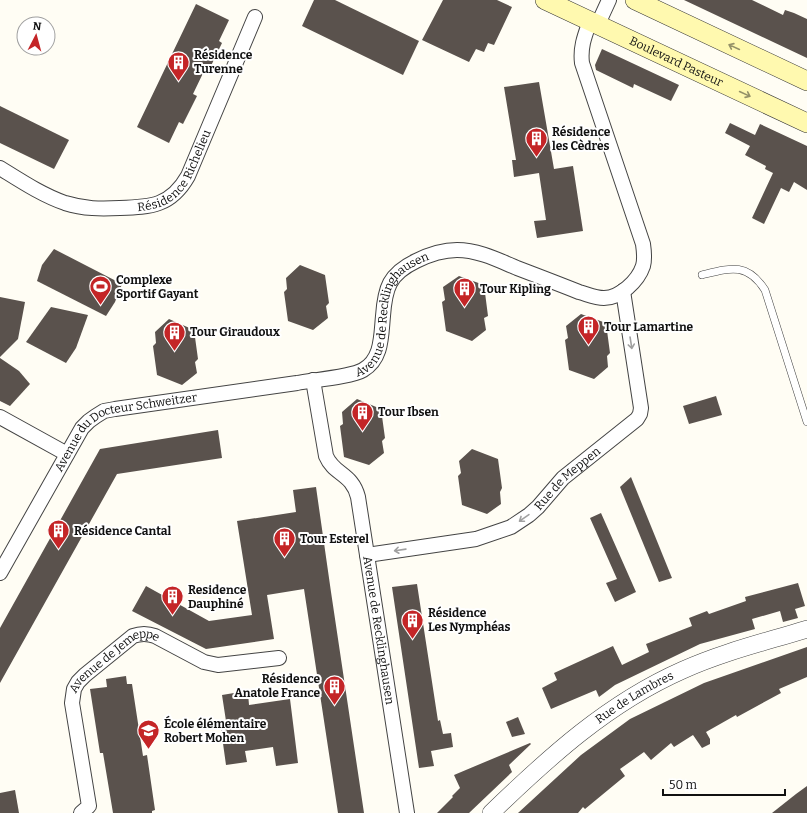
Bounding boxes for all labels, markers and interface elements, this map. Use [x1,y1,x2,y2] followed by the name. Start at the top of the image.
[16,16,56,56] north arrow
[32,20,42,34] text: N
[627,34,726,90] street label: Boulevard Pasteur
[728,43,740,50] one-way arrow
[194,48,253,76] place label: Résidence Turenne
[166,49,192,82] building icon: Résidence Turenne
[739,91,751,98] one-way arrow
[552,125,611,153] place label: Résidence les Cèdres
[523,126,549,159] building icon: Résidence les Cèdres
[137,127,214,214] street label: Résidence Richelieu
[353,249,431,380] street label: Avenue de Recklinghausen
[116,273,199,301] place label: Complexe Sportif Gayant
[87,274,113,307] sports icon: Complexe Sportif Gayant
[452,276,478,309] building icon: Tour Kipling
[480,282,551,296] place label: Tour Kipling
[575,314,601,347] building icon: Tour Lamartine
[162,319,188,352] building icon: Tour Giraudoux
[604,320,694,334] place label: Tour Lamartine
[190,325,280,339] place label: Tour Giraudoux
[627,336,635,349] one-way arrow
[52,390,199,474] street label: Avenue du Docteur Schweitzer
[350,399,376,432] building icon: Tour Ibsen
[378,405,439,419] place label: Tour Ibsen
[532,444,603,513] street label: Rue de Meppen
[519,514,530,522] one-way arrow
[45,518,71,551] building icon: Résidence Cantal
[74,524,172,538] place label: Résidence Cantal
[271,526,297,559] building icon: Tour Esterel
[300,532,369,546] place label: Tour Esterel
[394,546,407,554] one-way arrow
[360,555,397,706] street label: Avenue de Recklinghausen
[188,583,247,611] place label: Residence Dauphiné
[159,584,185,617] building icon: Residence Dauphiné
[428,606,511,634] place label: Résidence Les Nymphéas
[400,607,426,640] building icon: Résidence Les Nymphéas
[66,627,162,695] street label: Avenue de Jemeppe
[593,668,676,726] street label: Rue de Lambres
[234,672,320,700] place label: Résidence Anatole France
[322,673,348,706] building icon: Résidence Anatole France
[164,715,267,745] place label: École élémentaire Robert Mohen
[135,718,161,751] school or university icon: École élémentaire Robert Mohen
[663,771,785,797] scale bar
[669,778,698,792] text: 50 m

